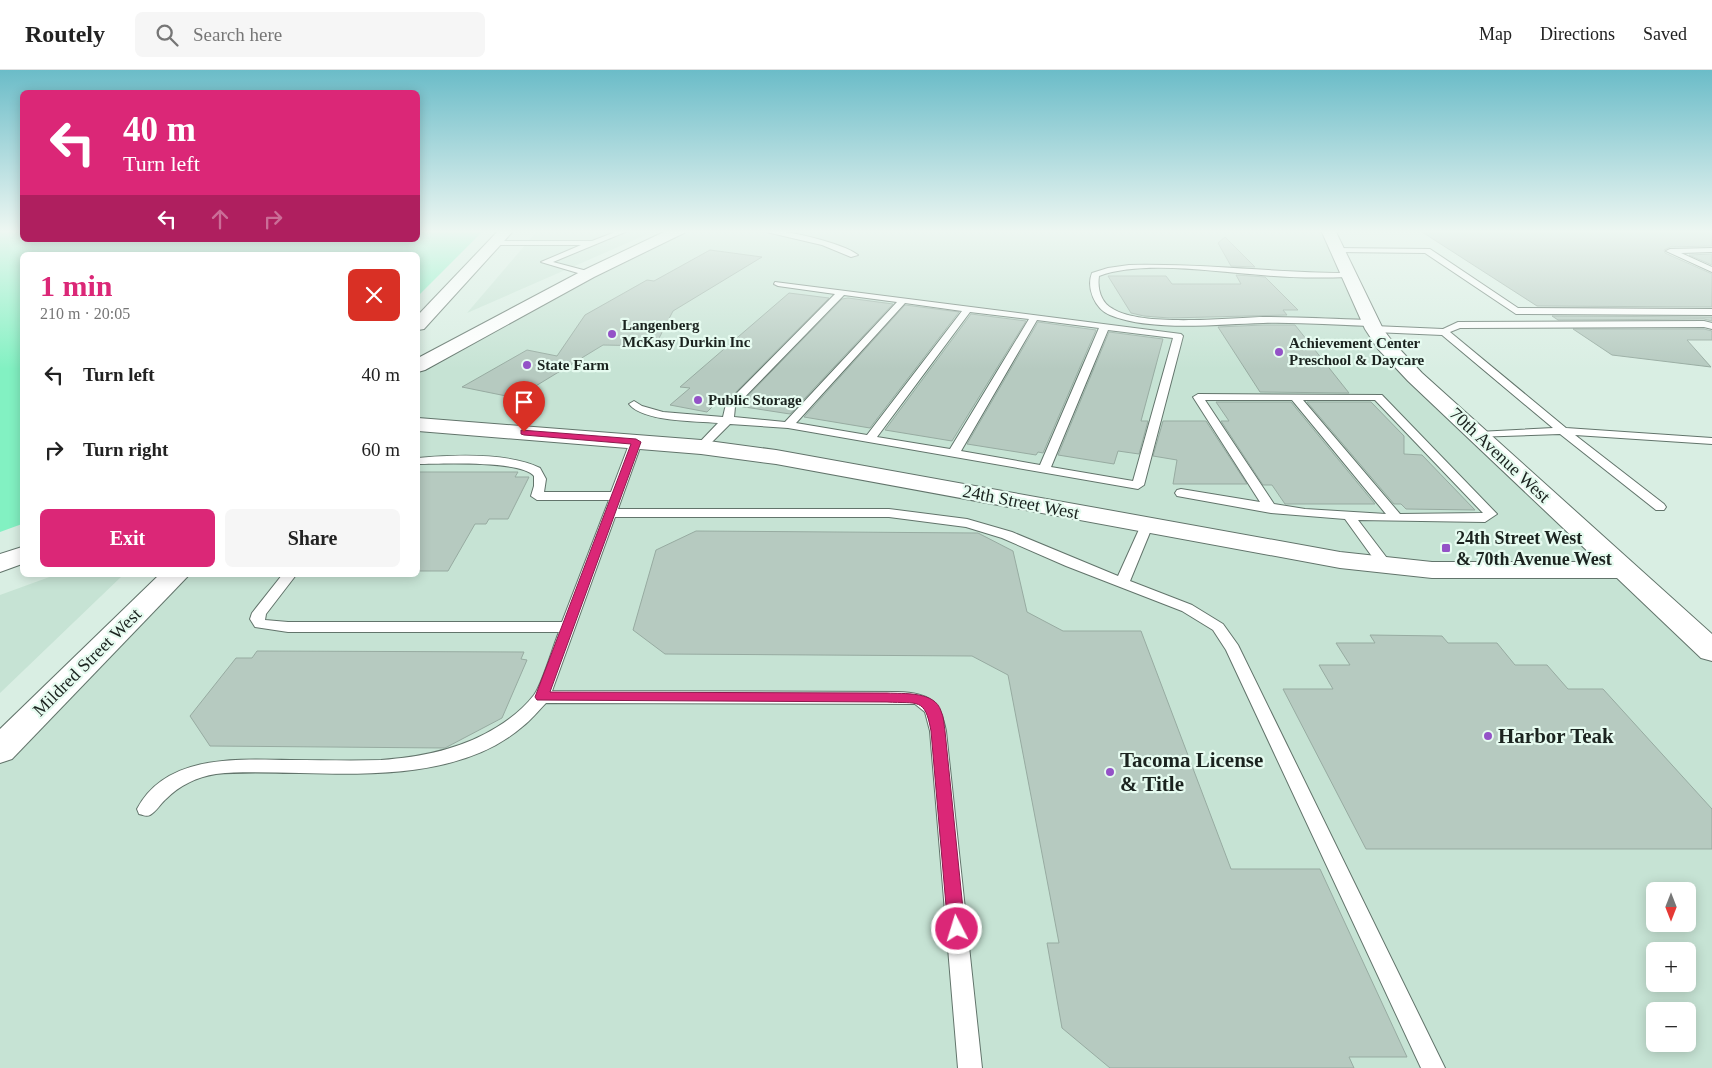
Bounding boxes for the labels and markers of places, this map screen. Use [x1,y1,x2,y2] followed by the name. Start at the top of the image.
[622,317,751,350] place label: Langenberg McKasy Durkin Inc
[606,328,618,340] marker: Langenberg McKasy Durkin Inc
[1289,335,1425,368] place label: Achievement Center Preschool & Daycare
[1273,346,1285,358] marker: Achievement Center Preschool & Daycare
[537,357,610,373] place label: State Farm
[521,359,533,371] marker: State Farm
[503,381,545,432] pin
[708,392,802,408] place label: Public Storage
[692,394,704,406] marker: Public Storage
[1456,528,1612,569] place label: 24th Street West & 70th Avenue West
[1440,542,1452,554] marker: 24th Street West & 70th Avenue West
[1498,724,1614,748] place label: Harbor Teak
[1482,730,1494,742] marker: Harbor Teak
[1120,748,1263,796] place label: Tacoma License & Title
[1104,766,1116,778] marker: Tacoma License & Title

